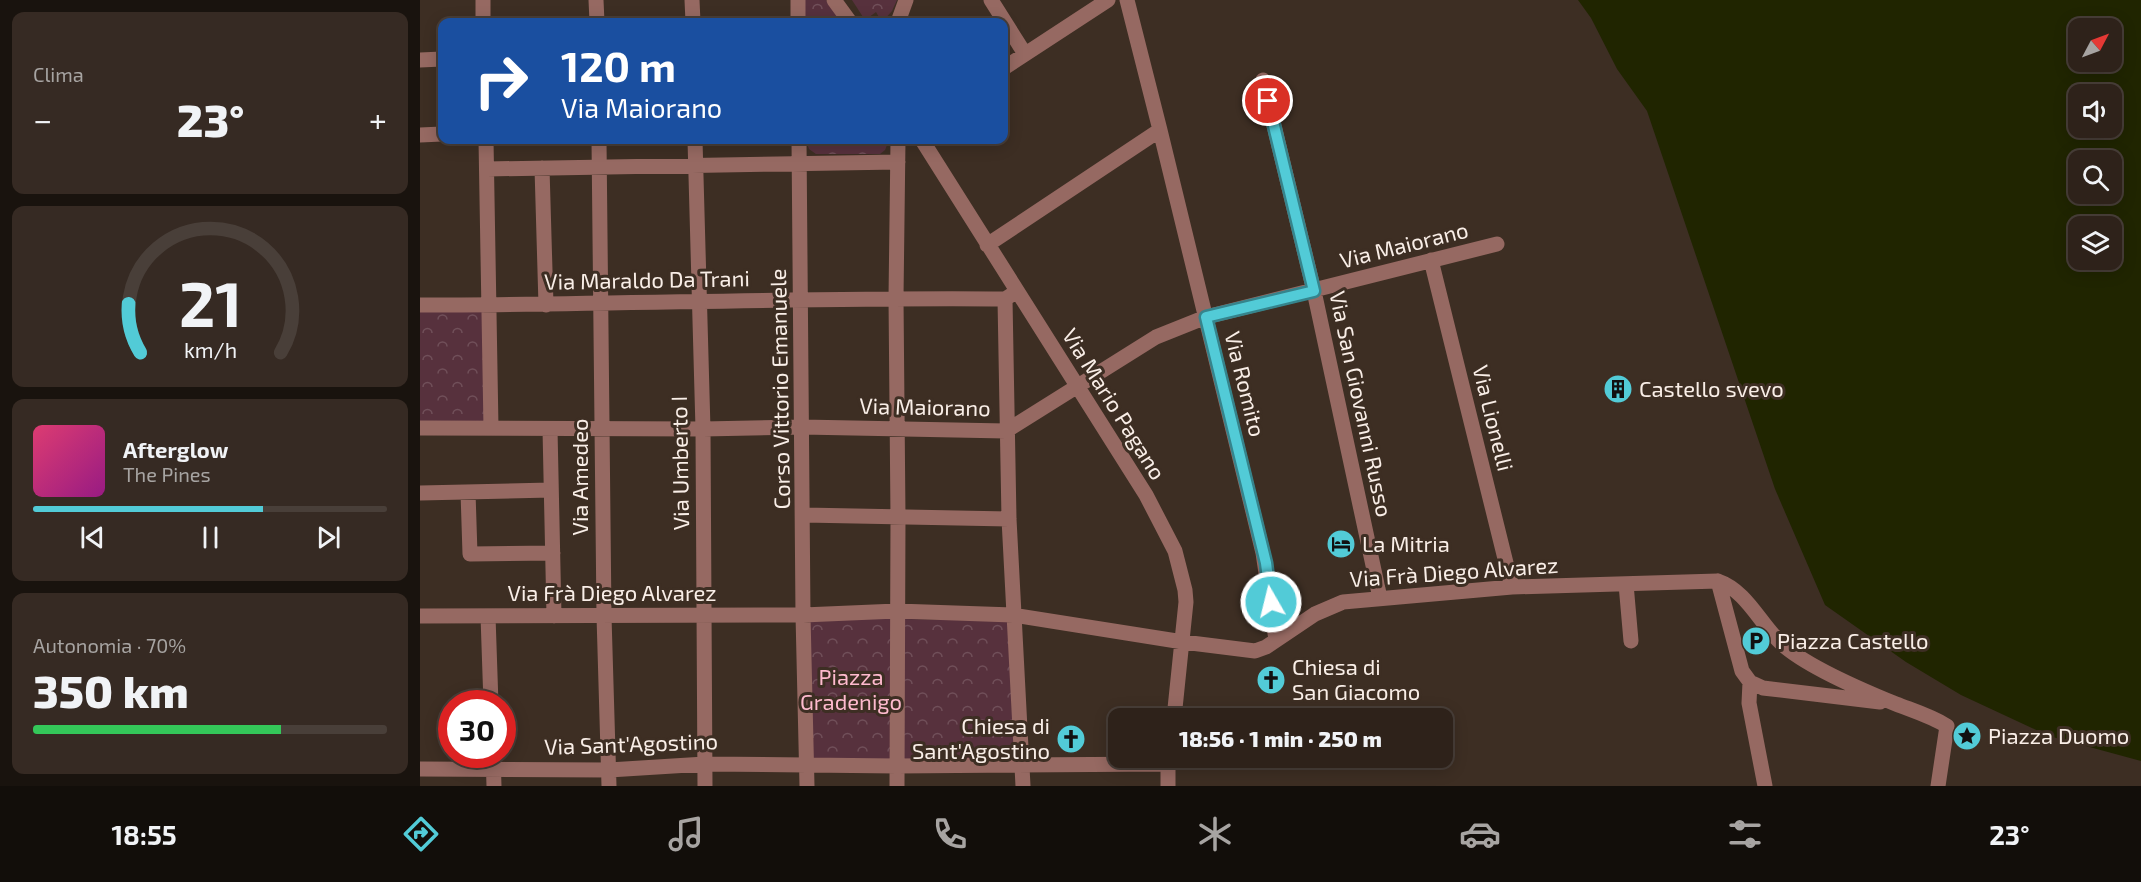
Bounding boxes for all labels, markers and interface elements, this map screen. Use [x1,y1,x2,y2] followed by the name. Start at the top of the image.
[2068,18,2122,72] north arrow
[2068,18,2122,270] map controls
[561,40,676,90] text: 120 m
[462,42,540,120] icon: right
[33,62,84,86] text: Clima
[1242,75,1293,126] pin
[1251,84,1284,117] icon: arrive
[2068,84,2122,138] button: sound
[561,91,722,123] text: Via Maiorano
[177,92,244,146] text: 23°
[33,99,52,139] text: −
[369,99,387,139] text: +
[2068,150,2122,204] button: search
[1337,216,1471,273] street label: Via Maiorano
[2068,216,2122,270] button: layers
[544,264,750,294] street label: Via Maraldo Da Trani
[178,265,242,340] text: 21
[764,268,794,510] street label: Corso Vittorio Emanuele
[1325,289,1399,519] street label: Via San Giovanni Russo
[1058,323,1172,484] street label: Via Mario Pagano
[1220,328,1272,439] street label: Via Romito
[183,338,237,363] text: km/h
[1468,362,1520,473] street label: Via Lionelli
[1602,373,1634,405] building icon: Castello svevo
[1639,375,1784,401] place label: Castello svevo
[859,392,991,420] street label: Via Maiorano
[665,396,693,530] street label: Via Umberto I
[566,419,592,536] street label: Via Amedeo
[123,436,228,462] text: Afterglow
[123,462,211,486] text: The Pines
[76,521,109,554] icon: previous
[194,521,227,554] icon: pause
[312,521,345,554] icon: next
[1325,528,1357,560] hotel icon: La Mitria
[1362,530,1450,556] place label: La Mitria
[1349,551,1559,591] street label: Via Frà Diego Alvarez
[1239,570,1303,634] position arrow
[507,579,717,605] street label: Via Frà Diego Alvarez
[1740,625,1772,657] parking icon: Piazza Castello
[1777,627,1929,653] place label: Piazza Castello
[33,633,186,657] text: Autonomia · 70%
[1292,653,1420,704] place label: Chiesa di San Giacomo
[33,663,189,717] text: 350 km
[800,663,902,714] park label: Piazza Gradenigo
[1255,664,1287,696] church icon: Chiesa di San Giacomo
[438,690,516,768] speed limit sign: 30
[912,712,1050,763] place label: Chiesa di Sant'Agostino
[1951,720,1983,752] place icon: Piazza Duomo
[1988,722,2129,748] place label: Piazza Duomo
[1055,723,1087,755] church icon: Chiesa di Sant'Agostino
[1179,725,1382,751] text: 18:56 · 1 min · 250 m
[544,727,718,759] street label: Via Sant'Agostino
[400,813,442,855] icon: directions
[665,813,707,855] icon: music
[929,813,971,855] icon: phone
[1194,813,1236,855] icon: climate
[1459,813,1501,855] icon: car
[1724,813,1766,855] icon: filters
[111,818,177,850] text: 18:55
[1989,818,2029,850] text: 23°

